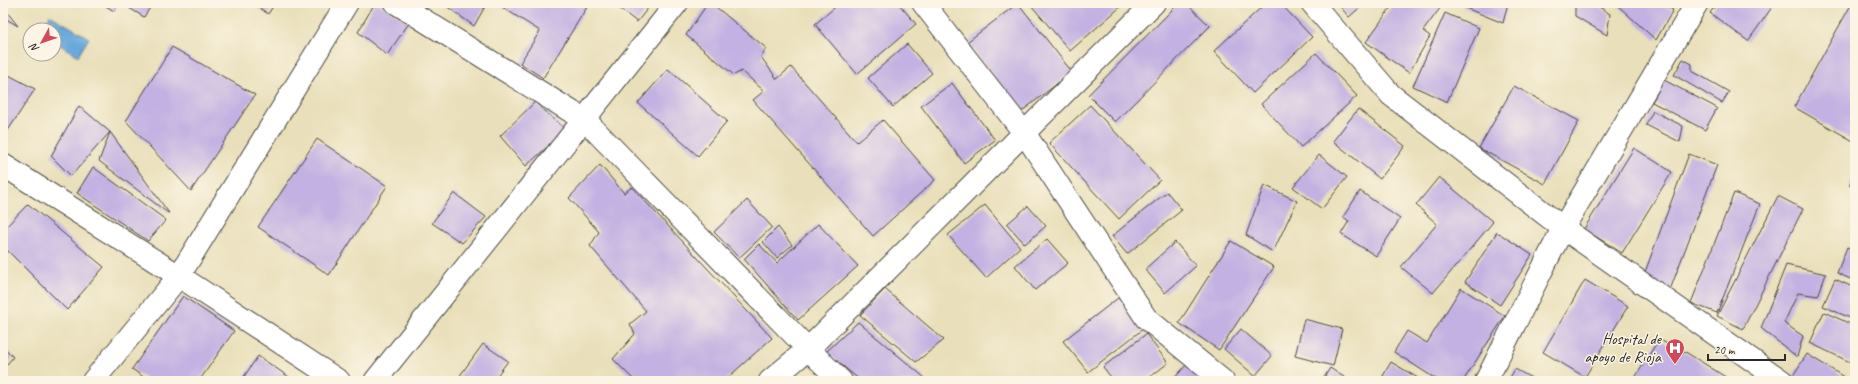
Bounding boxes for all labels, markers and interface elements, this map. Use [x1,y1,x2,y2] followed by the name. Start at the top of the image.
[22,22,62,62] north arrow
[25,40,42,56] text: N
[1584,329,1663,367] place label: Hospital de apoyo de Rioja
[1708,336,1785,362] scale bar
[1664,337,1686,365] hospital icon: Hospital de apoyo de Rioja
[1714,342,1736,358] text: 20 m

